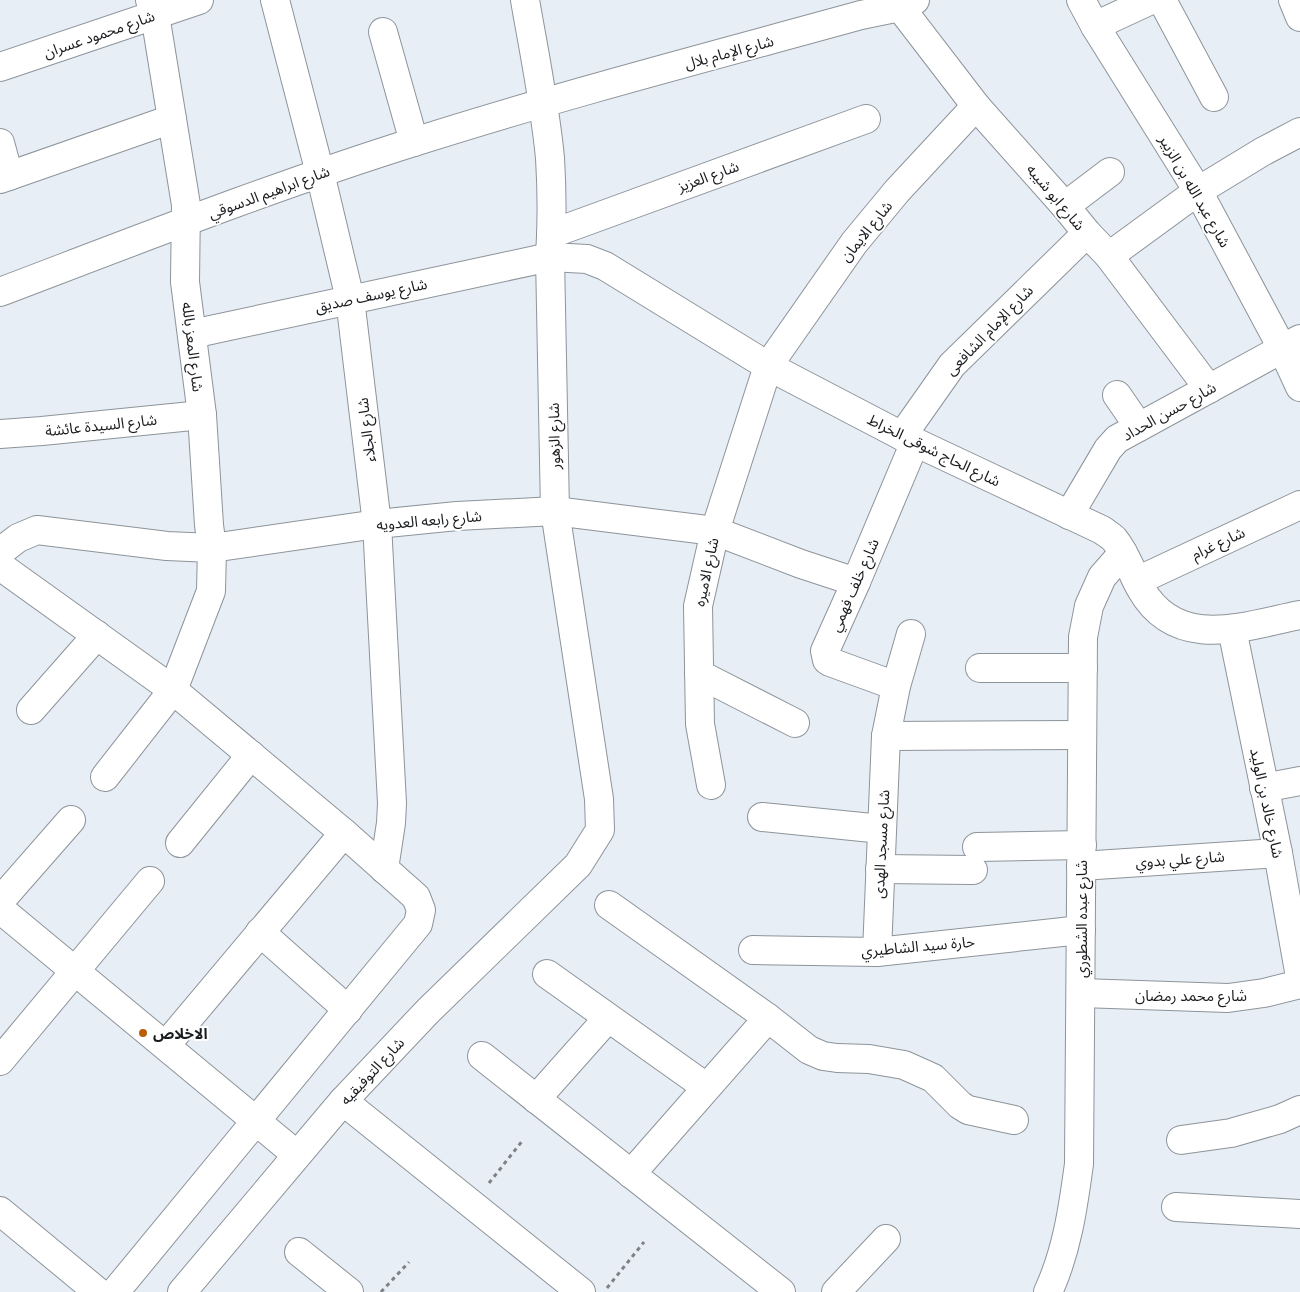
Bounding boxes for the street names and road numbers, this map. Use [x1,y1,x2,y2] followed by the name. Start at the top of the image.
[41,6,158,65] street label: شارع محمود عسران
[682,31,777,76] street label: شارع الإمام بلال
[1152,130,1235,252] street label: شارع عبد الله بن الزبير
[674,156,743,199] street label: شارع العزيز
[1020,160,1089,236] street label: شارع ابو شيبه
[206,161,334,226] street label: شارع ابراهيم الدسوقي
[836,197,899,267] street label: شارع الايمان
[313,274,430,319] street label: شارع يوسف صديق
[941,281,1039,381] street label: شارع الإمام الشافعى
[175,301,208,394] street label: شارع المعز بالله
[1119,377,1221,447] street label: شارع حسن الحداد
[353,396,382,463] street label: شارع الجلاء
[544,402,567,471] street label: شارع الزهور
[44,410,158,443] street label: شارع السيدة عائشة
[863,410,1004,493] street label: شارع الحاج شوقى الخراط
[375,506,483,537] street label: شارع رابعه العدويه
[1188,522,1249,566] street label: شارع غرام
[825,535,886,636] street label: شارع خلف فهمي
[689,536,726,609] street label: شارع الاميره
[1243,746,1288,861] street label: شارع خالد بن الوليد
[869,789,896,899] street label: شارع مسجد الهدى
[1135,846,1226,875] street label: شارع علي بدوي
[1072,860,1094,978] street label: شارع عبده الشطوري
[860,932,976,963] street label: حارة سيد الشاطيري
[1135,986,1247,1008] street label: شارع محمد رمضان
[336,1033,410,1111] street label: شارع التوفيقيه

